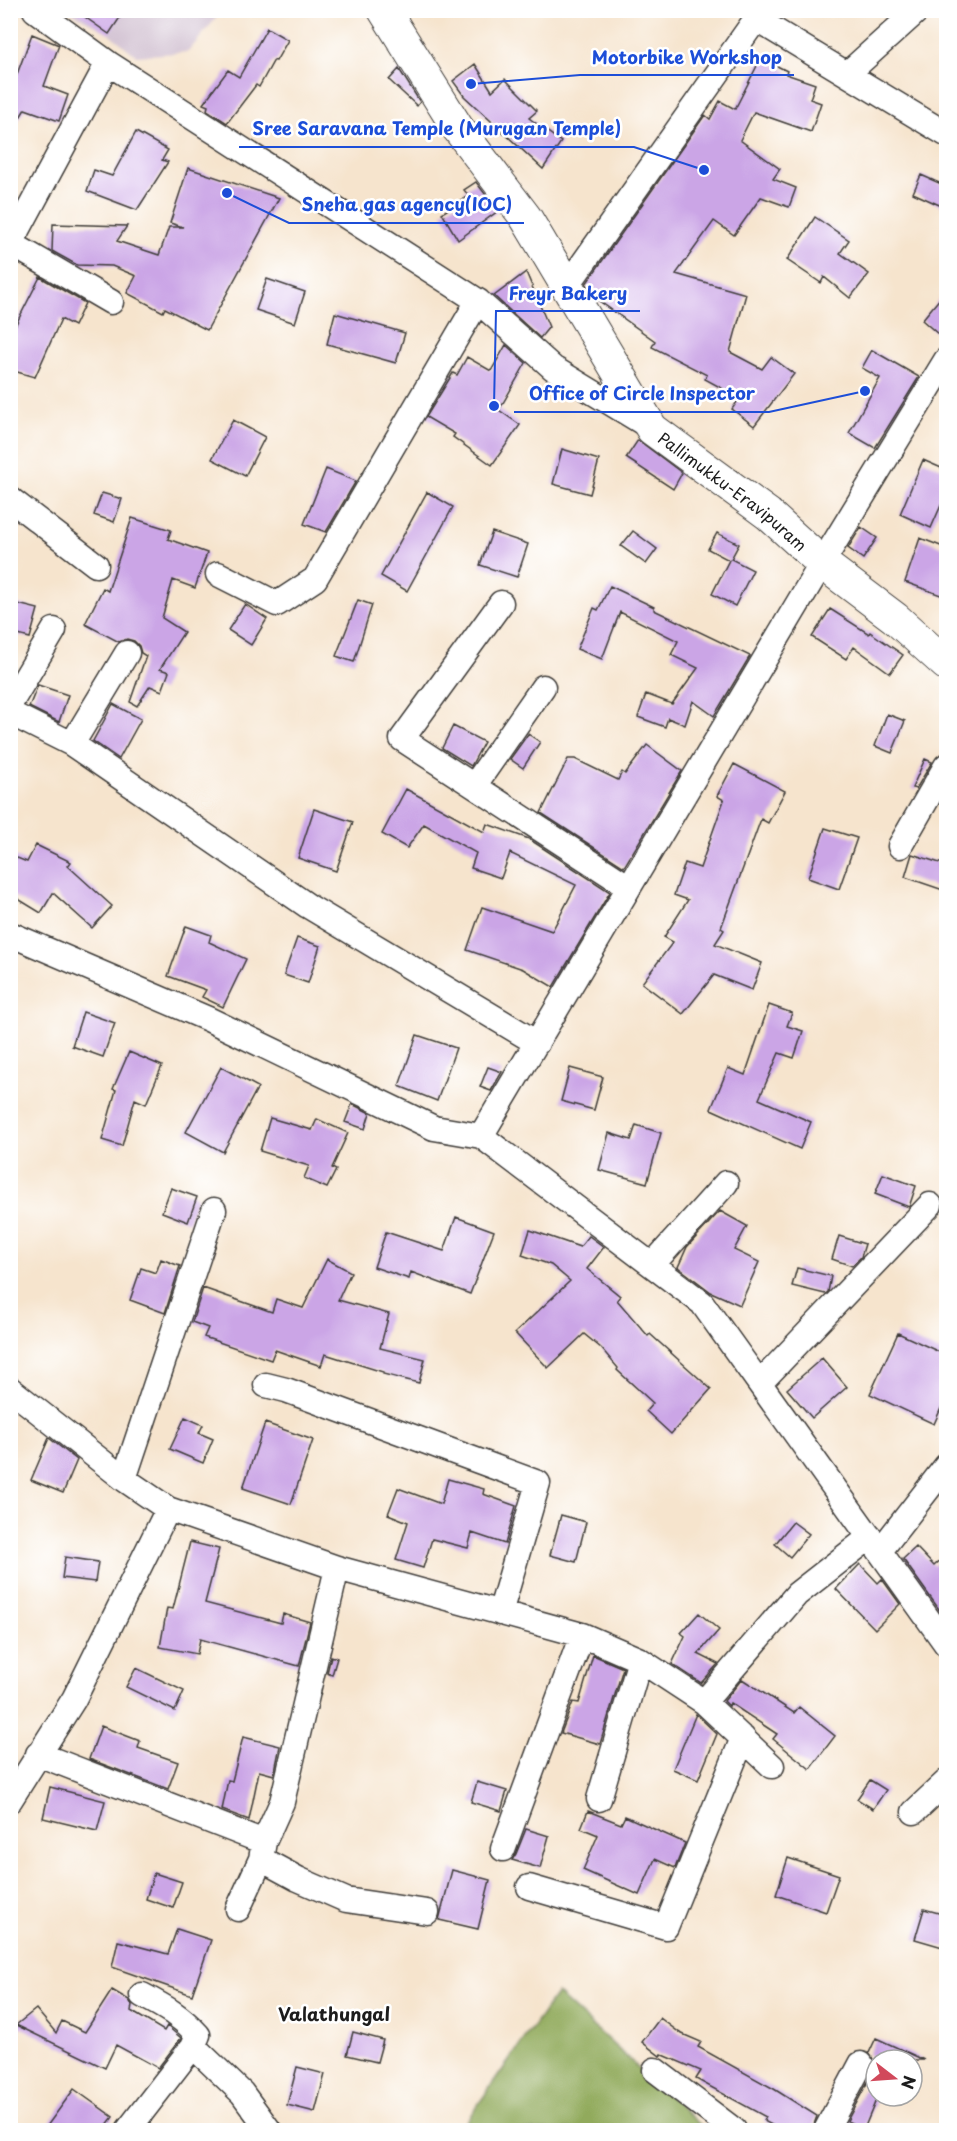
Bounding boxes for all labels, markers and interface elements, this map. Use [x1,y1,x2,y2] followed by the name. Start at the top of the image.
[580,39,794,75] callout: Motorbike Workshop
[592,43,782,70] text: Motorbike Workshop
[239,111,634,147] callout: Sree Saravana Temple (Murugan Temple)
[253,114,621,141] text: Sree Saravana Temple (Murugan Temple)
[289,187,524,223] callout: Sneha gas agency(IOC)
[302,190,512,217] text: Sneha gas agency(IOC)
[496,275,640,311] callout: Freyr Bakery
[509,279,627,306] text: Freyr Bakery
[514,376,769,412] callout: Office of Circle Inspector
[529,379,756,406] text: Office of Circle Inspector
[654,426,813,556] street label: Pallimukku-Eravipuram
[278,2000,390,2027] district label: Valathungal
[864,2048,924,2108] north arrow
[896,2073,923,2092] text: N

